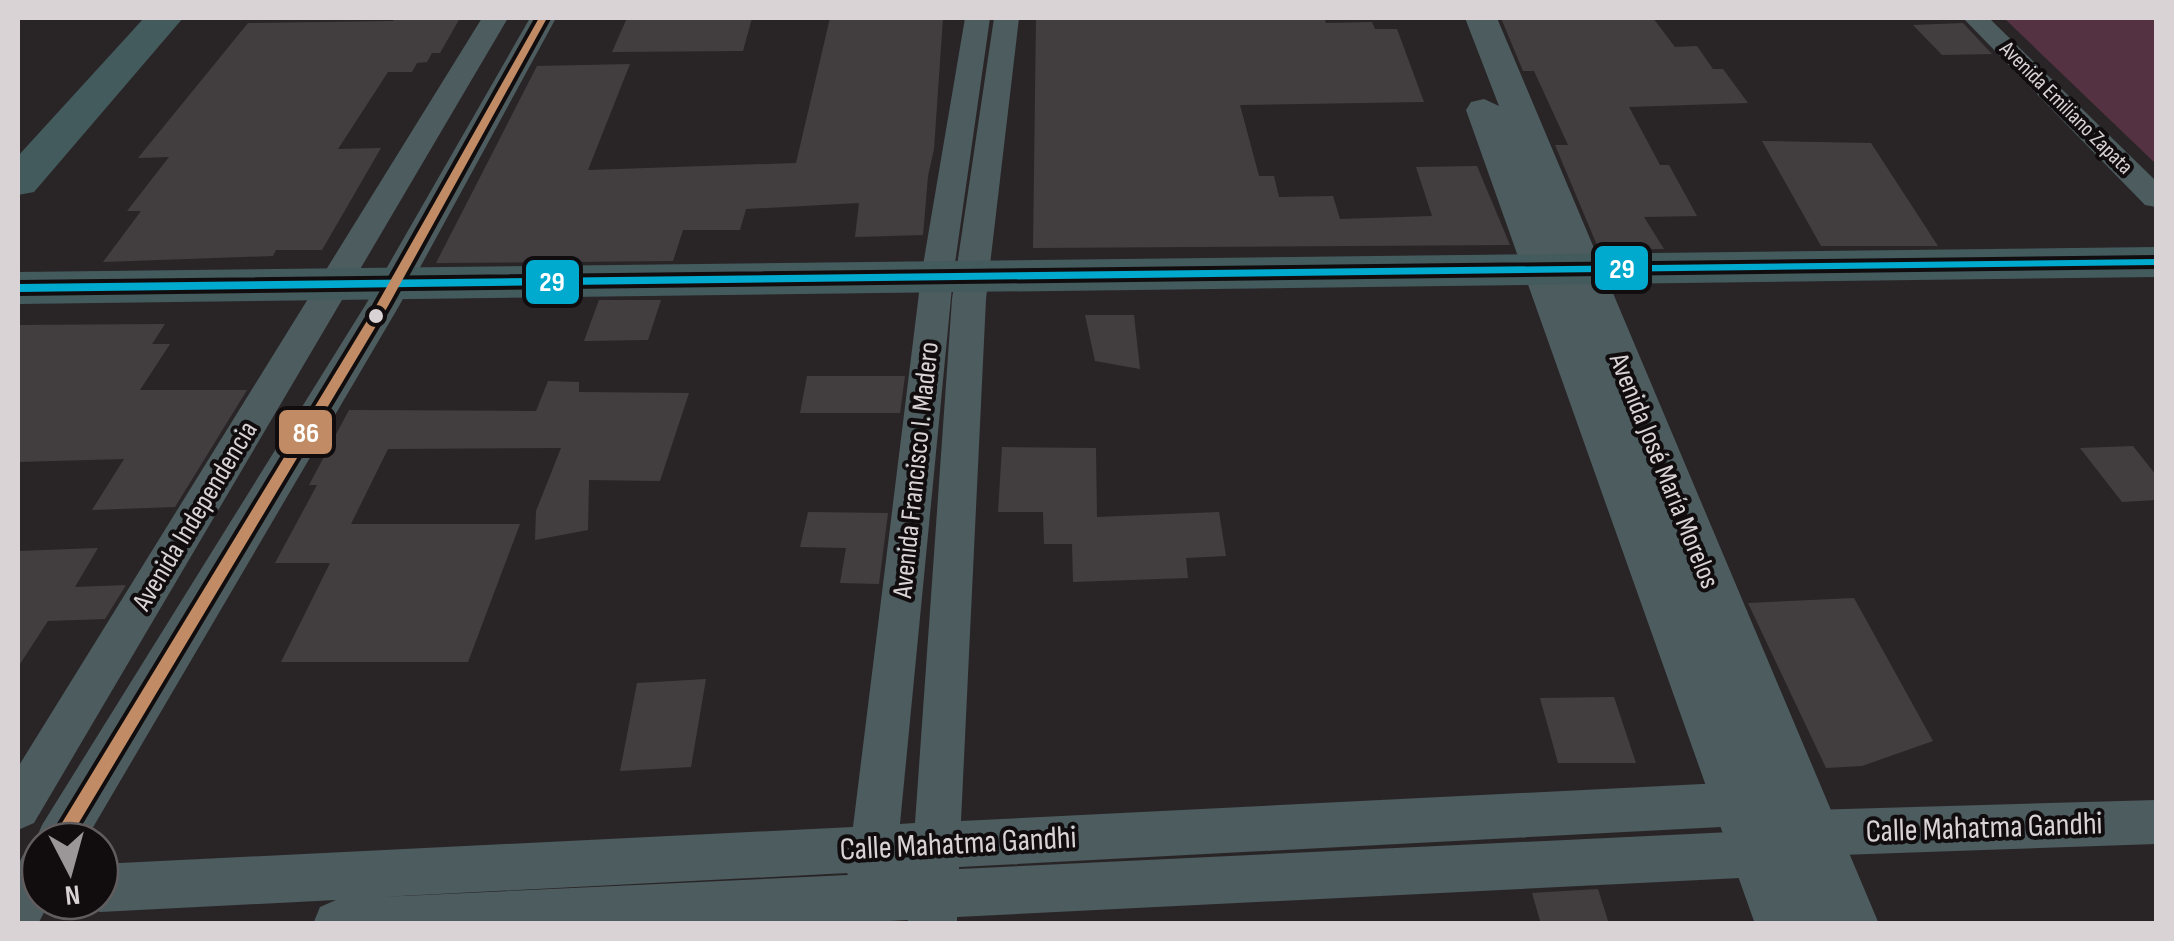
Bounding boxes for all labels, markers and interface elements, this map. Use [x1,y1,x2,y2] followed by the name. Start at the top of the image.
[1993,35,2138,180] street label: Avenida Emiliano Zapata
[1593,244,1650,292] line badge: 29
[1609,253,1635,286] text: 29
[524,258,581,306] line badge: 29
[539,266,565,299] text: 29
[366,306,386,326] unlabelled marker
[886,340,946,601] street label: Avenida Francisco I. Madero
[1601,348,1726,593] street label: Avenida José María Morelos
[277,408,334,456] line badge: 86
[125,415,265,618] street label: Avenida Independencia
[293,417,319,450] text: 86
[1865,804,2103,852] street label: Calle Mahatma Gandhi
[839,818,1077,870] street label: Calle Mahatma Gandhi
[20,821,120,921] north arrow
[63,877,82,912] text: N

